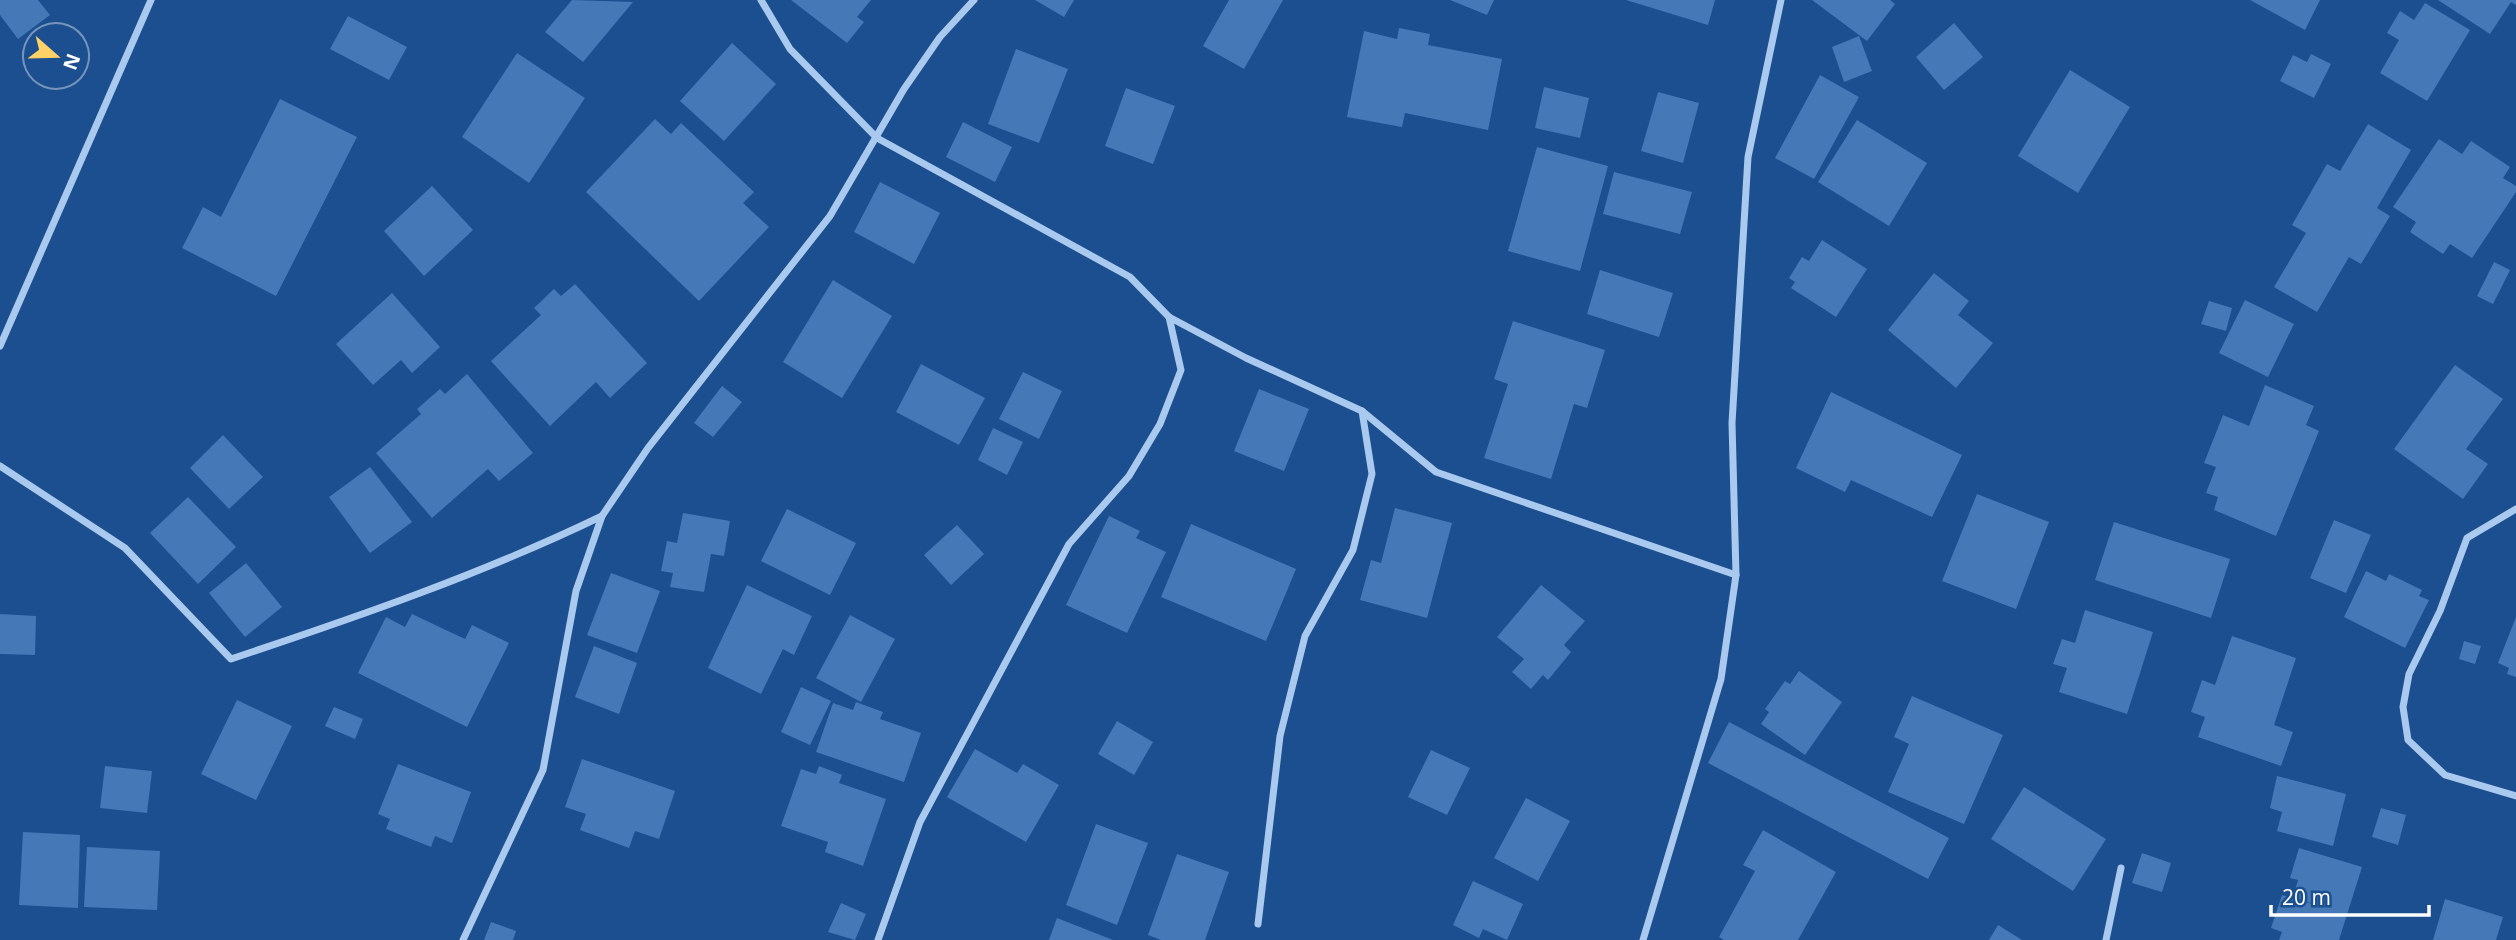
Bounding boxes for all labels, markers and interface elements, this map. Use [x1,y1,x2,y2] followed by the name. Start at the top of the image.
[21,21,91,91] north arrow
[57,50,87,74] text: N
[2271,874,2428,918] scale bar
[2282,883,2331,911] text: 20 m

